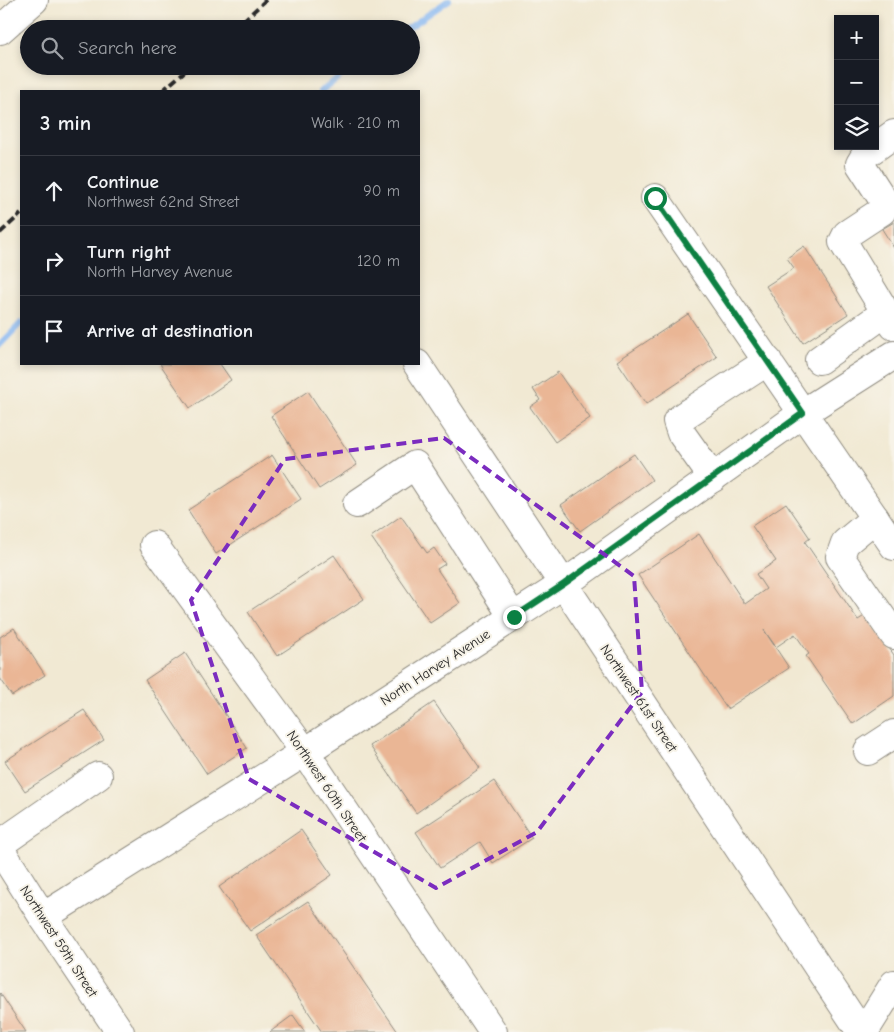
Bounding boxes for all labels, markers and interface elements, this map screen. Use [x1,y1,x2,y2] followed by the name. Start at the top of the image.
[834,15,879,150] map controls
[834,15,879,60] button: +
[20,20,420,75] search box
[38,34,66,62] icon: search
[78,37,177,59] text: Search here
[834,60,879,105] button: −
[834,105,879,150] button: layers
[40,111,91,135] text: 3 min
[311,114,400,132] text: Walk · 210 m
[87,171,159,193] text: Continue
[40,177,68,205] icon: ahead
[363,182,400,200] text: 90 m
[644,187,667,210] route start
[87,193,239,211] text: Northwest 62nd Street
[87,241,171,263] text: Turn right
[40,247,68,275] icon: right
[357,252,400,270] text: 120 m
[87,263,233,281] text: North Harvey Avenue
[40,317,68,345] icon: arrive
[87,320,253,342] text: Arrive at destination
[503,606,526,629] route end
[377,626,493,709] street label: North Harvey Avenue
[596,641,681,756] street label: Northwest 61st Street
[283,727,371,846] street label: Northwest 60th Street
[16,882,102,1001] street label: Northwest 59th Street

